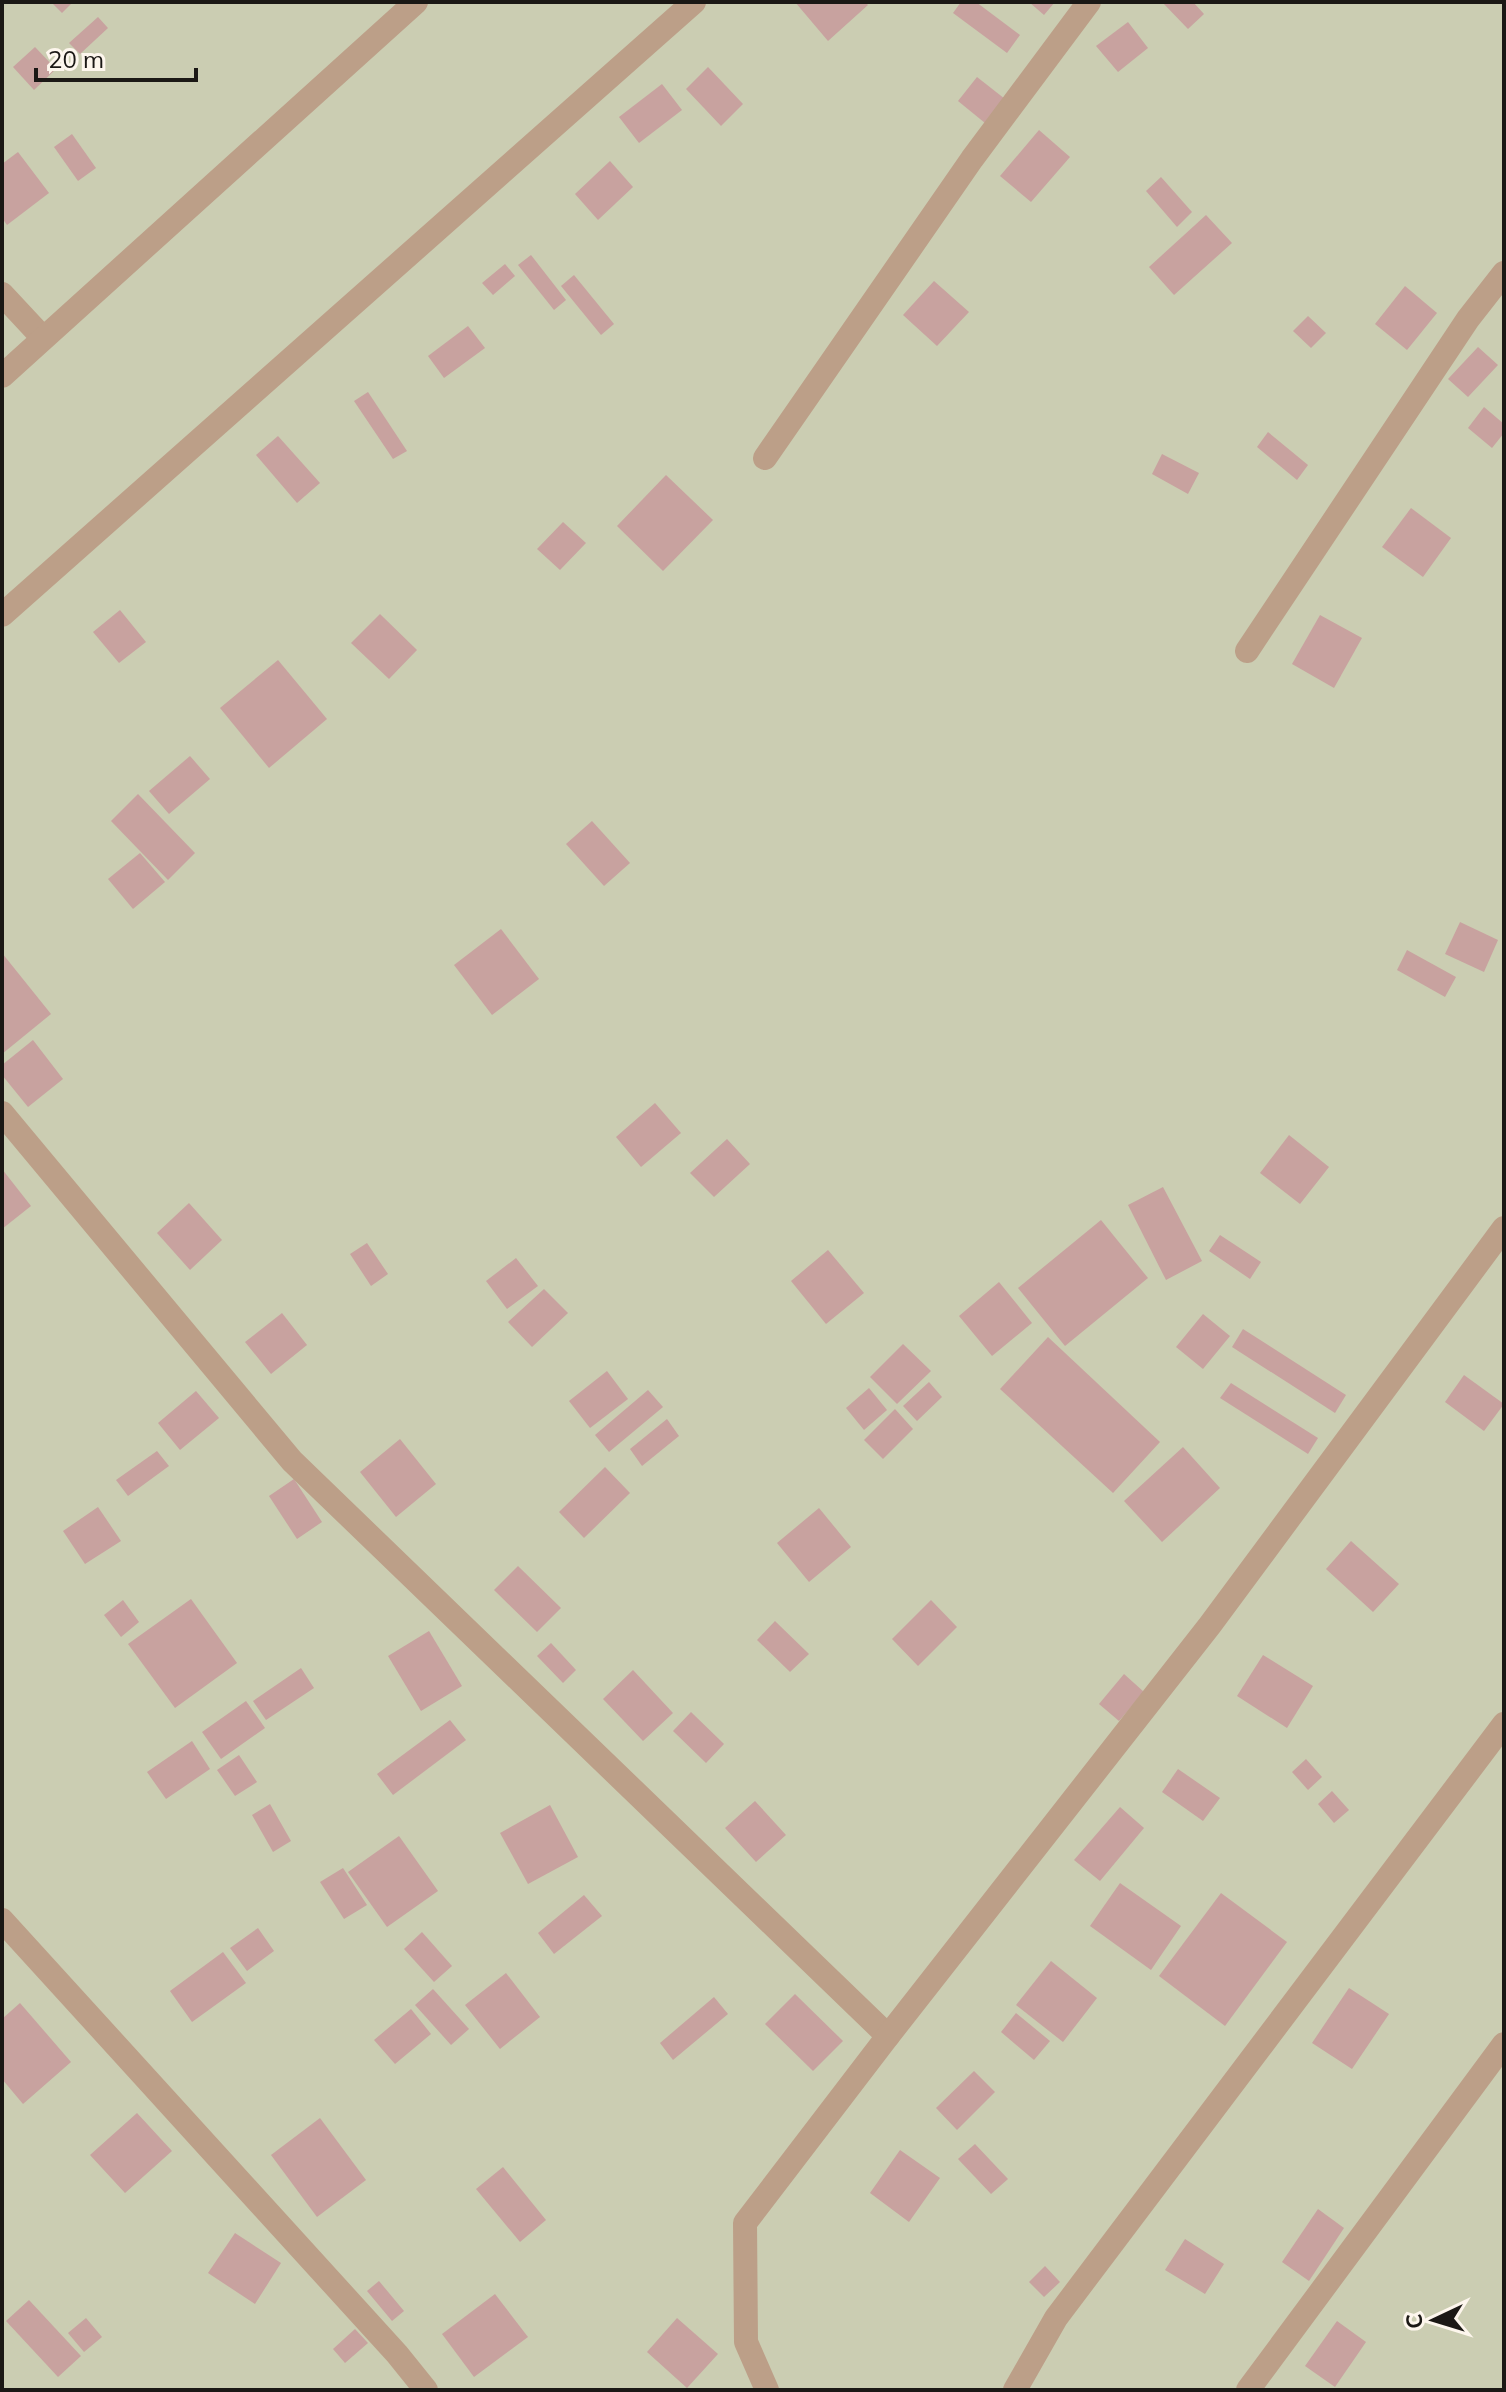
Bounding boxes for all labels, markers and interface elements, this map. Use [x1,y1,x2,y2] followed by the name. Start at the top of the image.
[36,32,196,82] scale bar
[48,44,104,74] text: 20 m
[1394,2280,1474,2360] north arrow
[1400,2313,1429,2330] text: С

